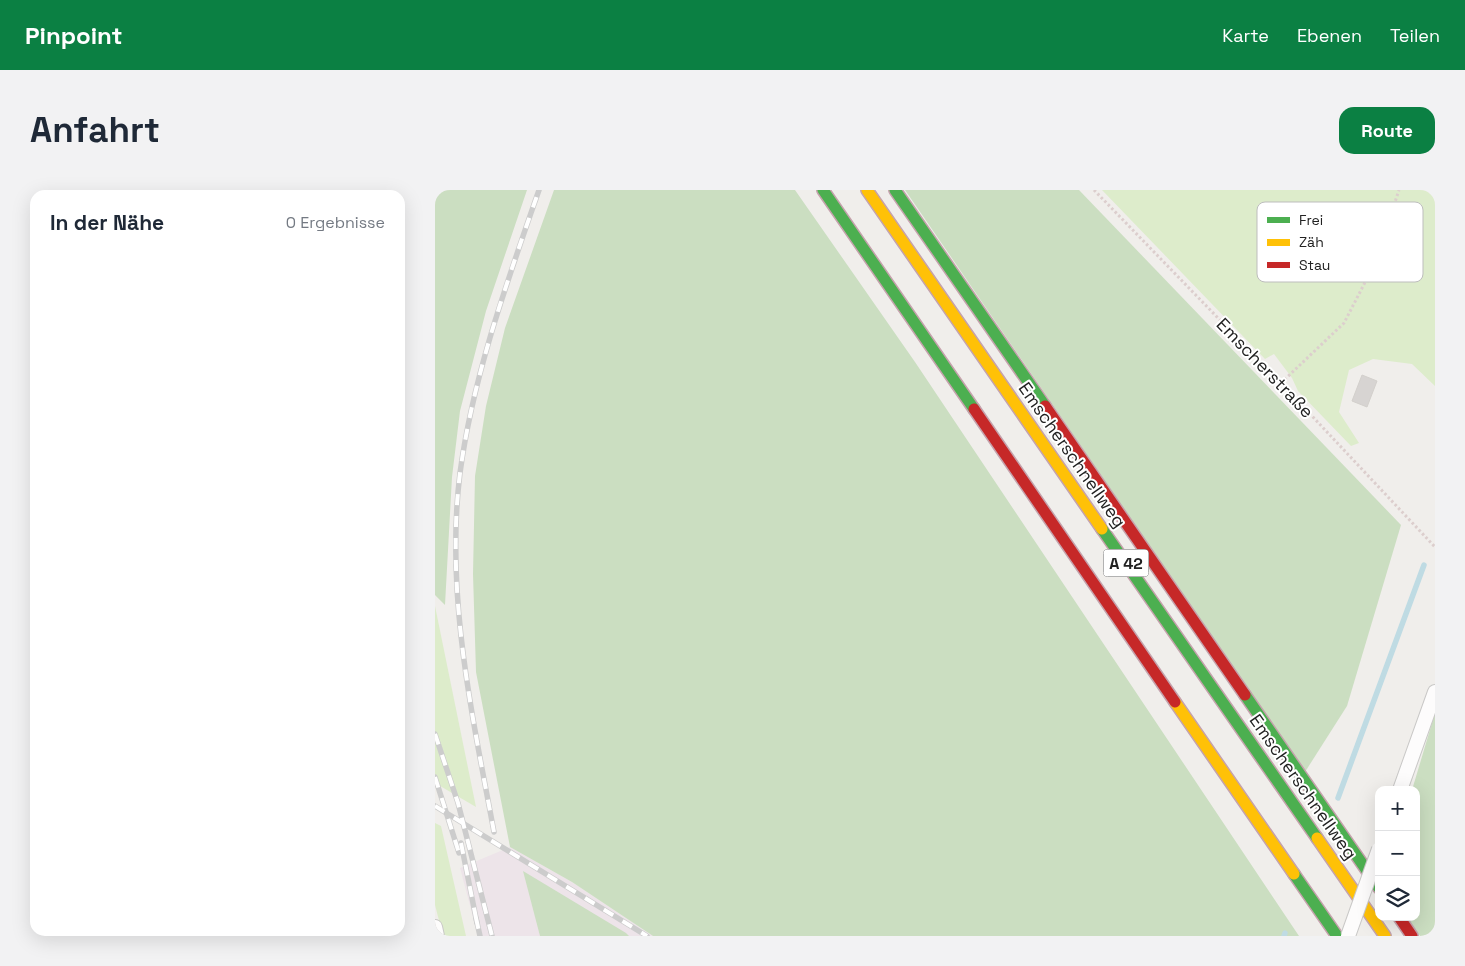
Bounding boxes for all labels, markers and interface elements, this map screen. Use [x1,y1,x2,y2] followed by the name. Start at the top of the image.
[25,20,122,51] text: Pinpoint
[1222,24,1269,47] text: Karte
[1297,24,1362,47] text: Ebenen
[1390,24,1440,47] text: Teilen
[1339,107,1435,154] button: Route
[30,108,160,152] text: Anfahrt
[1257,202,1423,282] legend
[50,209,164,236] text: In der Nähe
[1299,211,1323,229] text: Frei
[286,212,385,233] text: 0 Ergebnisse
[1299,233,1324,251] text: Zäh
[1299,256,1330,274] text: Stau
[1212,313,1319,423] street label: Emscherstraße
[1014,377,1131,532] street label: Emscherschnellweg
[1103,549,1149,576] road number: A 42
[1245,709,1362,864] street label: Emscherschnellweg
[1375,786,1420,921] map controls
[1375,786,1420,831] button: +
[1375,831,1420,876] button: −
[1375,876,1420,921] button: layers

